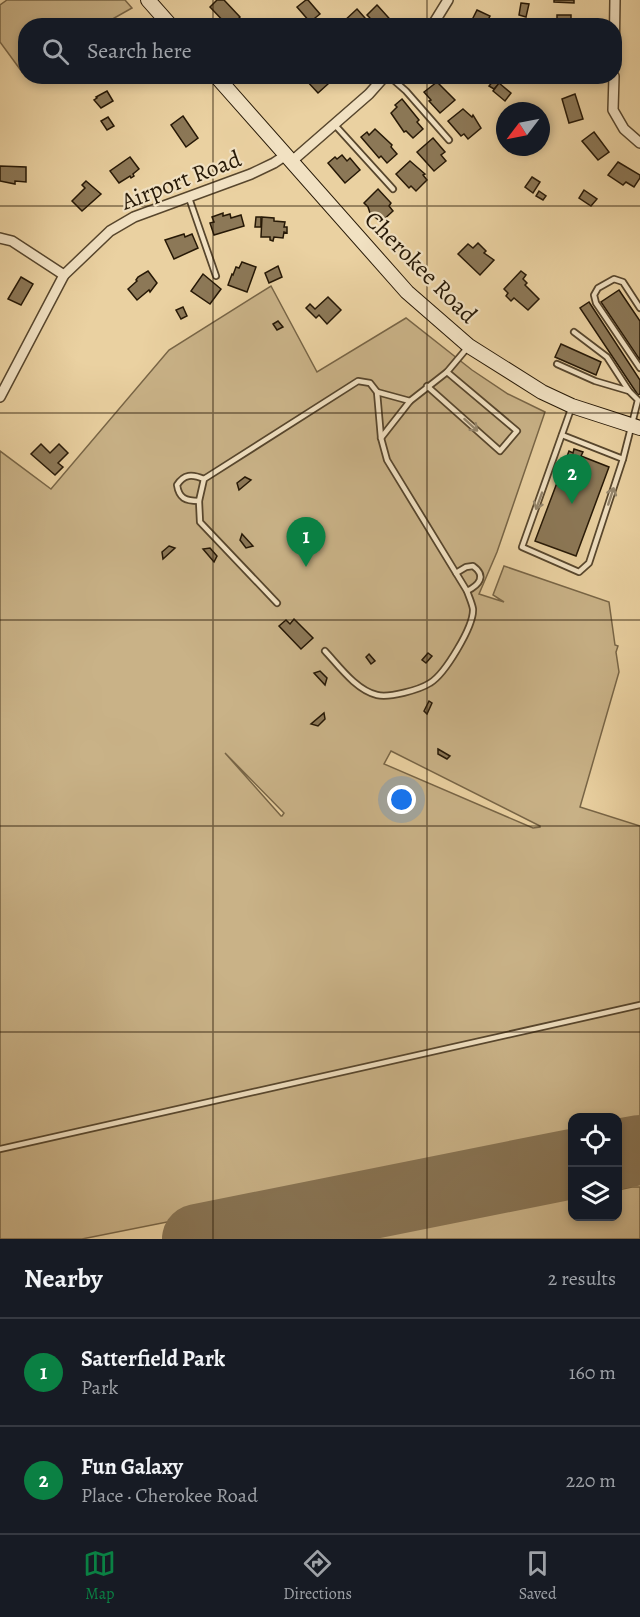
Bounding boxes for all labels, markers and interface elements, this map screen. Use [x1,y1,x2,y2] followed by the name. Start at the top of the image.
[18,18,622,84] search box
[39,35,72,68] icon: search
[87,36,192,66] text: Search here
[496,102,550,156] north arrow
[116,142,246,218] street label: Airport Road
[358,204,484,330] street label: Cherokee Road
[463,418,478,432] one-way arrow
[552,454,592,504] pin: 2
[606,487,617,506] one-way arrow
[532,491,543,510] one-way arrow
[286,518,326,567] pin: 1
[387,785,416,814] your location
[568,1113,622,1221] map controls
[568,1113,622,1167] button: locate
[568,1167,622,1221] button: layers
[24,1261,103,1296] text: Nearby
[548,1265,616,1292] text: 2 results
[81,1344,225,1374] text: Satterfield Park
[40,1359,47,1386] text: 1
[569,1359,616,1386] text: 160 m
[81,1374,119,1401] text: Park
[81,1452,183,1482] text: Fun Galaxy
[39,1467,48,1494] text: 2
[566,1467,616,1494] text: 220 m
[81,1482,258,1509] text: Place · Cherokee Road
[83,1547,116,1605] tab: Map
[283,1547,352,1605] tab: Directions
[519,1547,557,1605] tab: Saved

